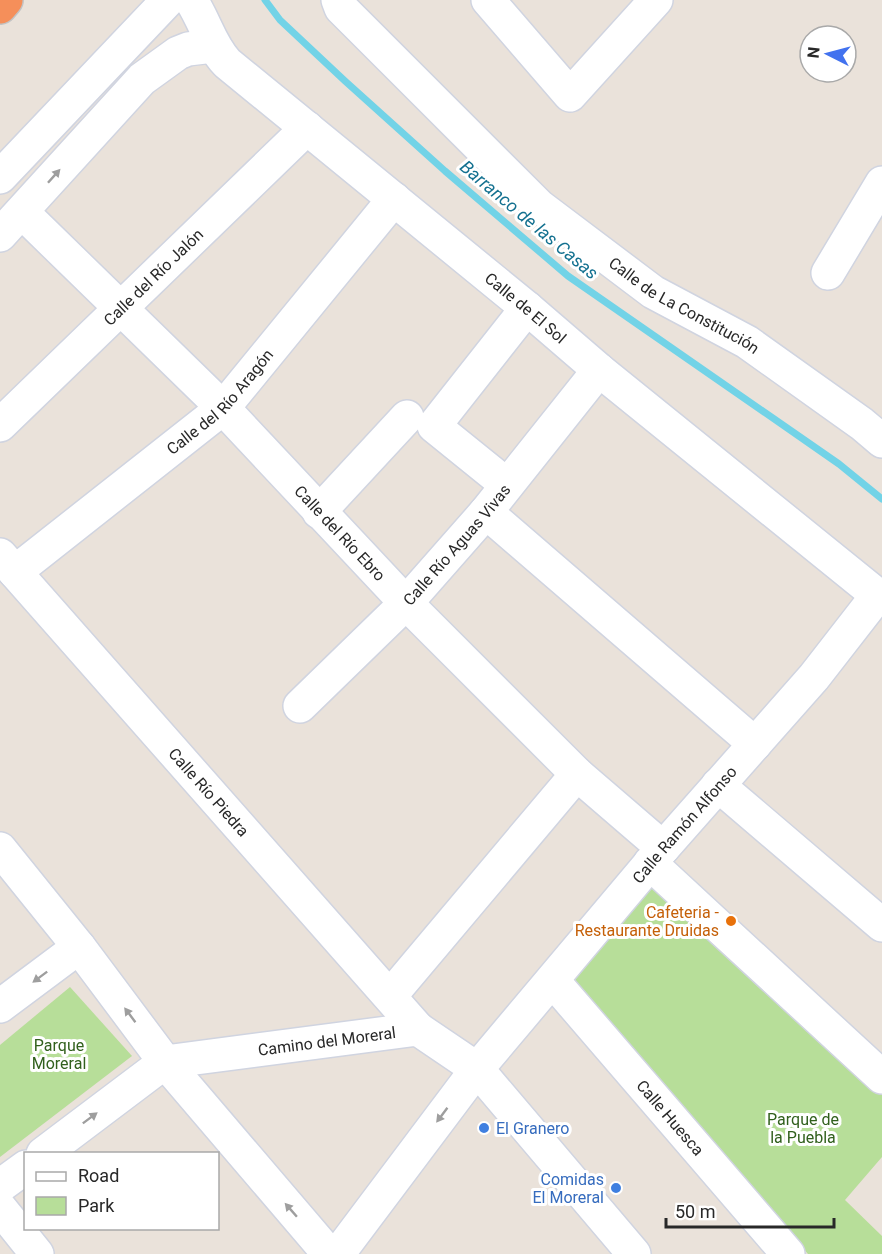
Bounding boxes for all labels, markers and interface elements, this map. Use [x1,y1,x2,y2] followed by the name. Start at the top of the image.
[798,24,858,84] north arrow
[804,46,824,59] text: N
[456,156,603,283] water label: Barranco de las Casas
[47,169,61,184] one-way arrow
[100,225,207,330] street label: Calle del Río Jalón
[605,253,763,358] street label: Calle de La Constitución
[481,269,570,348] street label: Calle de El Sol
[163,345,277,459] street label: Calle del Río Aragón
[399,480,514,610] street label: Calle Río Aguas Vivas
[290,481,389,585] street label: Calle del Río Ebro
[165,744,253,840] street label: Calle Río Piedra
[629,762,741,887] street label: Calle Ramón Alfonso
[575,903,720,940] place label: Cafeteria - Restaurante Druidas
[724,914,738,928] marker: Cafeteria - Restaurante Druidas
[32,970,47,982] one-way arrow
[124,1007,136,1022] one-way arrow
[257,1023,397,1060] street label: Camino del Moreral
[32,1036,86,1073] park label: Parque Moreral
[632,1076,708,1159] street label: Calle Huesca
[436,1107,448,1123] one-way arrow
[767,1110,839,1147] park label: Parque de la Puebla
[82,1113,97,1125] one-way arrow
[496,1119,569,1138] place label: El Granero
[477,1121,491,1135] marker: El Granero
[24,1152,219,1230] legend
[78,1165,119,1186] text: Road
[532,1170,604,1207] place label: Comidas El Moreral
[609,1181,623,1195] marker: Comidas El Moreral
[666,1191,834,1229] scale bar
[78,1195,115,1216] text: Park
[675,1201,715,1222] text: 50 m
[285,1203,298,1218] one-way arrow

